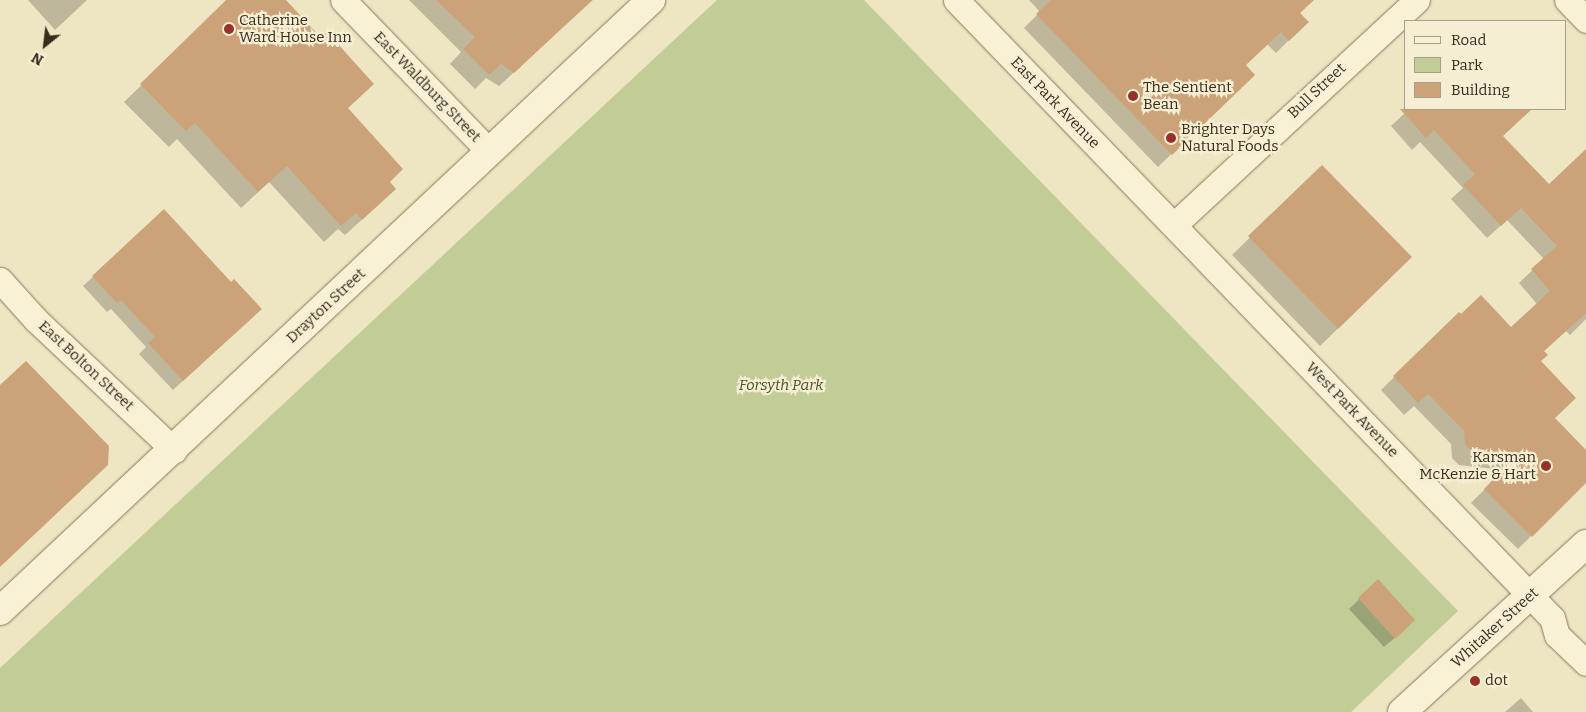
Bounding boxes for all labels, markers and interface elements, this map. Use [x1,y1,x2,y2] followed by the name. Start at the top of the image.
[239,11,352,46] place label: Catherine Ward House Inn
[20,20,70,70] north arrow
[1404,20,1566,110] legend
[223,23,235,35] marker: Catherine Ward House Inn
[370,28,484,146] street label: East Waldburg Street
[1451,31,1486,49] text: Road
[29,49,46,69] text: N
[1007,54,1103,152] street label: East Park Avenue
[1451,56,1483,74] text: Park
[1284,60,1350,122] street label: Bull Street
[1143,78,1232,113] place label: The Sentient Bean
[1451,81,1510,99] text: Building
[1127,90,1139,102] marker: The Sentient Bean
[1181,120,1278,155] place label: Brighter Days Natural Foods
[1165,132,1177,144] marker: Brighter Days Natural Foods
[283,265,369,347] street label: Drayton Street
[35,317,137,415] street label: East Bolton Street
[1302,359,1402,461] street label: West Park Avenue
[739,377,823,395] park label: Forsyth Park
[1419,448,1536,483] place label: Karsman McKenzie & Hart
[1540,460,1552,472] marker: Karsman McKenzie & Hart
[1448,584,1542,672] street label: Whitaker Street
[1485,672,1508,690] place label: dot
[1469,675,1481,687] marker: dot

